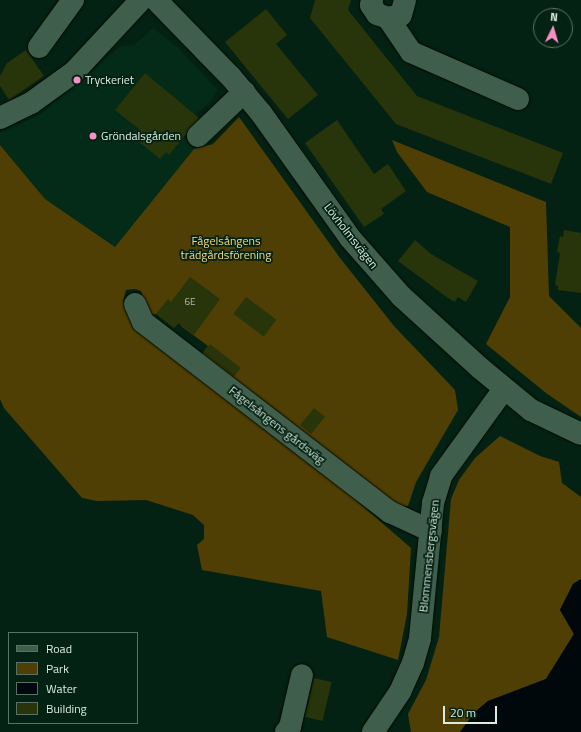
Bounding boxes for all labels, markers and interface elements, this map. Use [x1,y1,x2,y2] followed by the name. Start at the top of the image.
[533,8,573,48] north arrow
[549,9,558,25] text: N
[85,73,134,87] place label: Tryckeriet
[72,75,82,85] marker: Tryckeriet
[101,129,181,143] place label: Gröndalsgården
[88,131,98,141] marker: Gröndalsgården
[321,200,381,272] street label: Lövholmsvägen
[181,234,271,262] park label: Fågelsångens trädgårdsförening
[184,296,196,308] house number: 6E
[226,383,328,467] street label: Fågelsångens gårdsväg
[416,499,442,613] street label: Blommensbergsvägen
[8,632,138,724] legend
[46,639,72,658] text: Road
[46,659,69,678] text: Park
[46,679,77,698] text: Water
[445,698,499,724] scale bar
[46,699,87,718] text: Building
[450,703,476,722] text: 20 m

